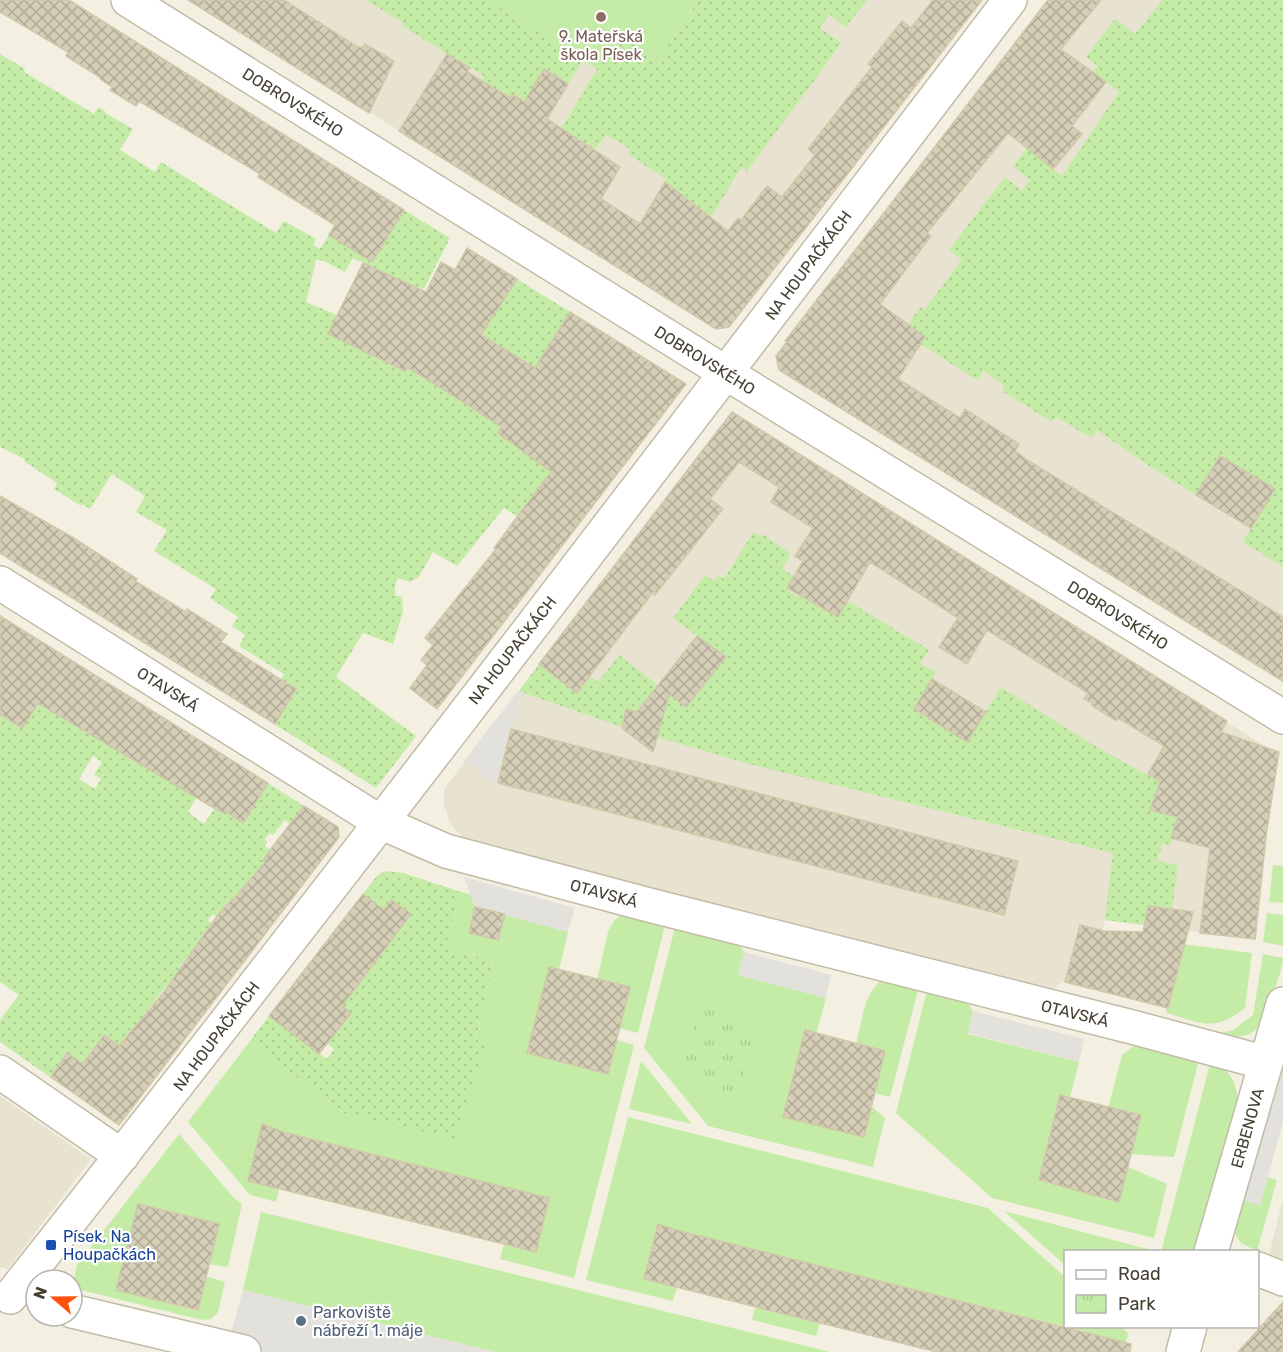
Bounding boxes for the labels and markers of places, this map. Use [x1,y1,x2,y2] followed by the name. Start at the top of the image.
[594,10,608,24] marker: 9. Mateřská škola Písek
[559,27,643,64] place label: 9. Mateřská škola Písek
[63,1227,156,1264] place label: Písek, Na Houpačkách
[44,1238,58,1252] marker: Písek, Na Houpačkách
[313,1303,423,1340] place label: Parkoviště nábřeží 1. máje
[294,1314,308,1328] marker: Parkoviště nábřeží 1. máje

